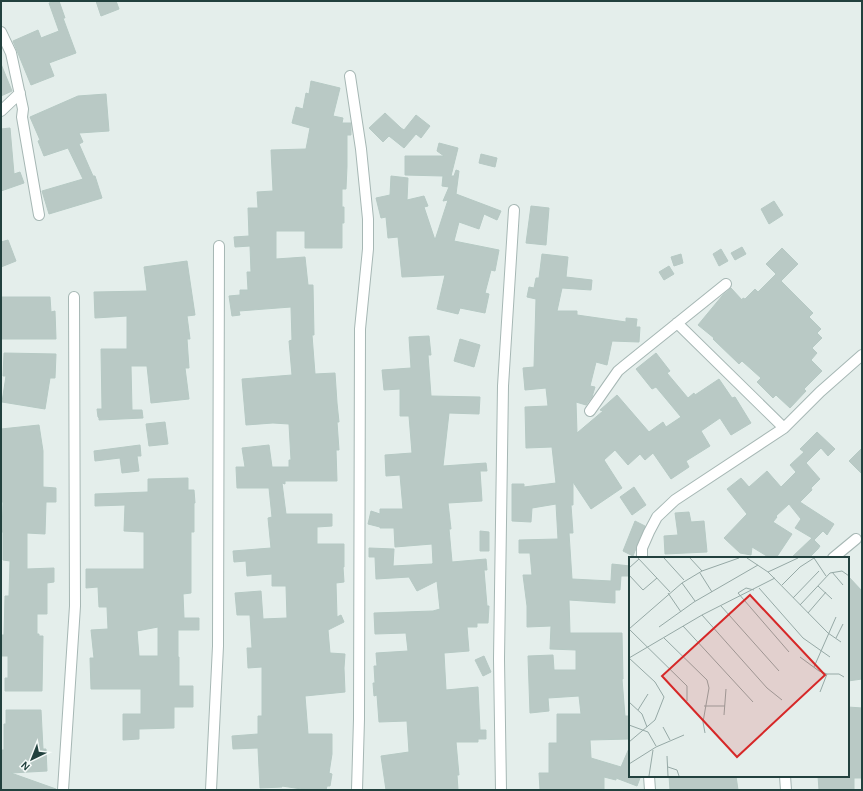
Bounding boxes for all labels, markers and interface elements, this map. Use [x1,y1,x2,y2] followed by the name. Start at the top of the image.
[629,557,849,777] inset map
[12,739,52,779] north arrow
[18,759,33,773] text: N

